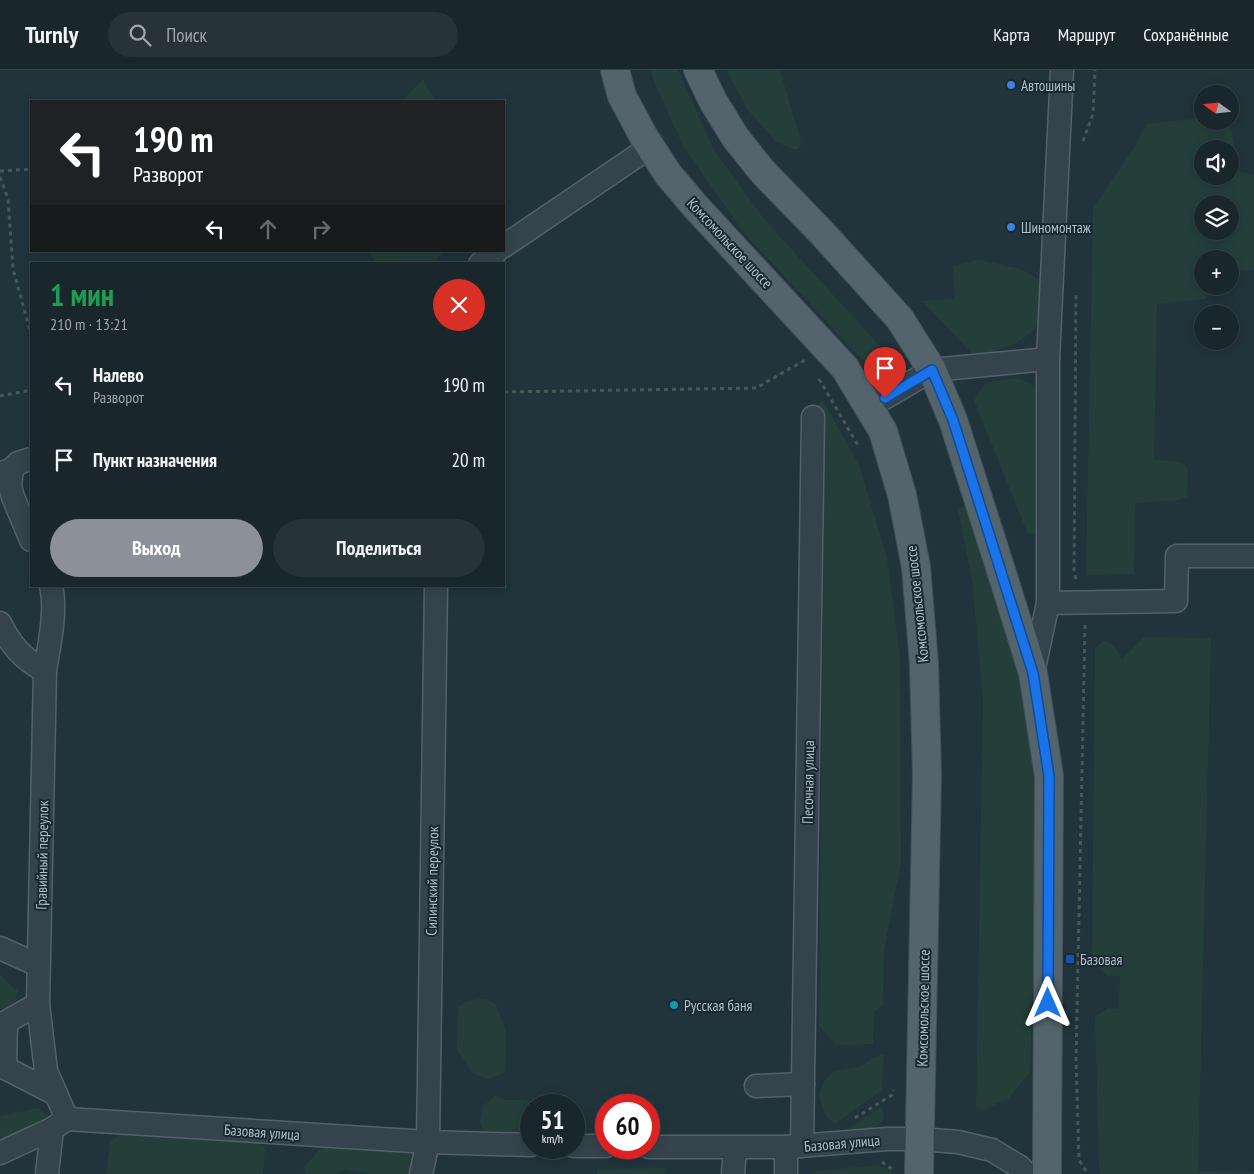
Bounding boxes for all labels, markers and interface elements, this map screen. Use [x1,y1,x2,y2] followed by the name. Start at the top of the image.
[108,12,458,57] search box
[25,19,78,50] text: Turnly
[126,21,154,49] icon: search
[166,23,207,47] text: Поиск
[993,23,1030,46] text: Карта
[1058,23,1115,46] text: Маршрут
[1143,23,1229,46] text: Сохранённые
[1021,76,1075,95] place label: Автошины
[1005,79,1017,91] marker: Автошины
[1194,85,1239,130] north arrow
[1194,85,1239,350] map controls
[133,116,214,162] text: 190 m
[50,120,115,185] icon: left
[1194,140,1239,185] button: sound
[133,160,203,188] text: Разворот
[683,194,777,292] street label: Комсомольское шоссе
[1194,195,1239,240] button: layers
[201,215,229,243] icon: left
[254,215,282,243] icon: ahead
[307,215,335,243] icon: right
[1021,218,1092,237] place label: Шиномонтаж
[1005,221,1017,233] marker: Шиномонтаж
[1194,250,1239,295] button: +
[50,275,114,314] text: 1 мин
[433,279,485,331] button: close
[1194,305,1239,350] button: −
[50,314,128,334] text: 210 m · 13:21
[864,347,906,398] pin
[871,354,899,382] icon: arrive
[93,363,144,387] text: Налево
[50,371,78,399] icon: left
[443,373,485,397] text: 190 m
[93,387,144,407] text: Разворот
[50,446,78,474] icon: arrive
[93,448,217,472] text: Пункт назначения
[452,448,485,472] text: 20 m
[50,519,263,577] button: Выход
[273,519,485,577] button: Поделиться
[901,545,933,663] street label: Комсомольское шоссе
[798,740,818,824] street label: Песочная улица
[32,800,52,910] street label: Гравийный переулок
[422,826,442,936] street label: Силинский переулок
[912,949,934,1067] street label: Комсомольское шоссе
[1080,950,1122,969] place label: Базовая
[1064,953,1076,965] marker: Базовая
[1021,976,1073,1028] position arrow
[684,996,753,1015] place label: Русская баня
[668,999,680,1011] marker: Русская баня
[595,1094,660,1159] speed limit sign: 60
[541,1104,564,1136] text: 51
[223,1120,301,1144] street label: Базовая улица
[803,1130,881,1156] street label: Базовая улица
[542,1131,563,1146] text: km/h

